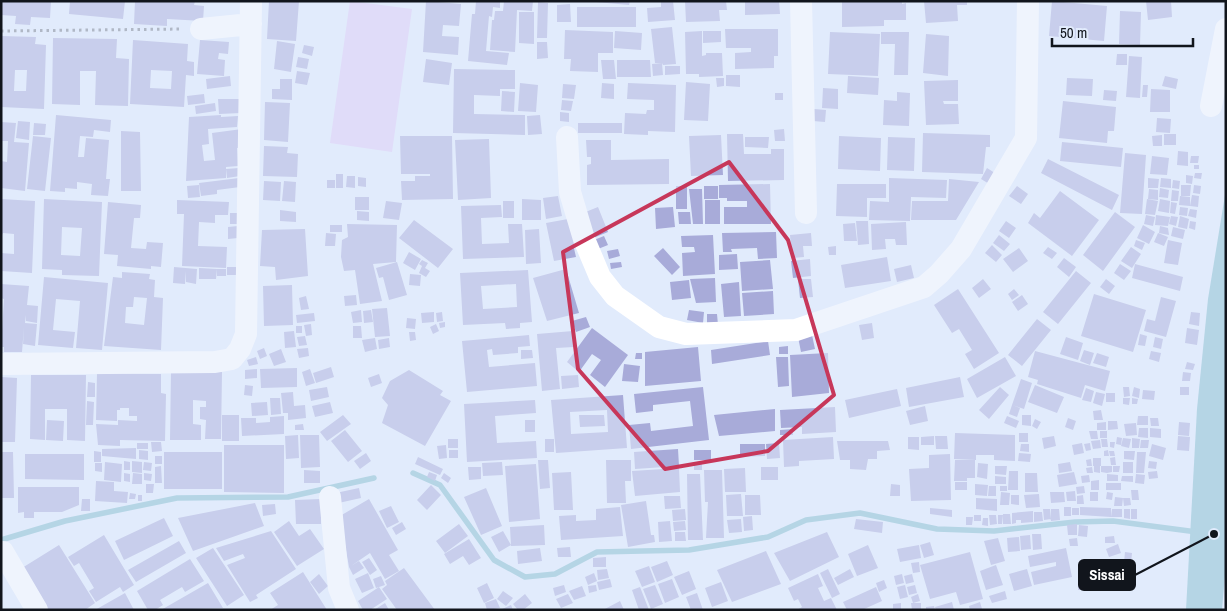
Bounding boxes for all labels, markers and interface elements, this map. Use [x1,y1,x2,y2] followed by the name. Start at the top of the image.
[1052,15,1193,47] scale bar
[1060,22,1087,43] text: 50 m
[1079,560,1135,590] callout: Sissai
[1089,564,1125,585] text: Sissai

